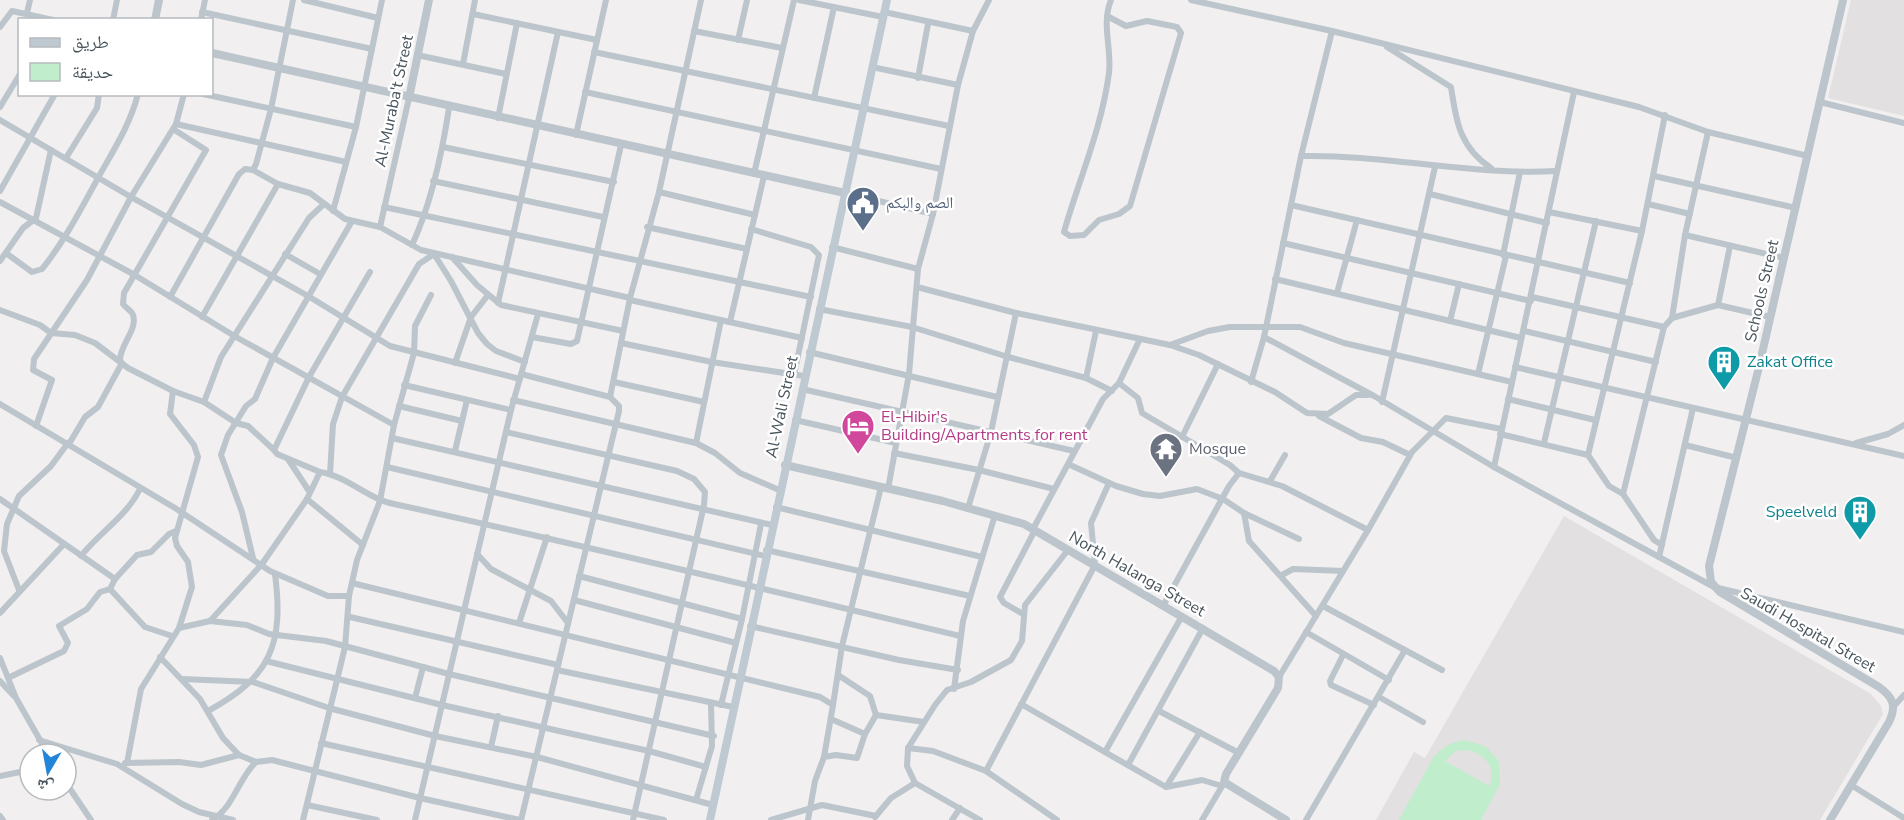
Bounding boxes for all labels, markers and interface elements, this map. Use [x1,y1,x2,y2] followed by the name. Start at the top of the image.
[18,18,213,96] legend
[72,30,109,54] text: طريق
[369,33,419,169] street label: Al-Muraba't Street
[72,60,113,84] text: حديقة
[845,185,881,232] public building icon: الصم والبكم
[886,192,953,214] place label: الصم والبكم
[1740,237,1785,344] street label: Schools Street
[1706,344,1742,391] building icon: Zakat Office
[1747,351,1833,373] place label: Zakat Office
[760,354,804,460] street label: Al-Wali Street
[881,406,1088,446] place label: El-Hibir's Building/Apartments for rent
[840,408,876,455] hotel icon: El-Hibir's Building/Apartments for rent
[1148,431,1184,478] temple icon: Mosque
[1189,438,1246,460] place label: Mosque
[1842,494,1878,541] building icon: Speelveld
[1766,501,1837,523] place label: Speelveld
[1065,526,1210,622] street label: North Halanga Street
[1736,582,1880,678] street label: Saudi Hospital Street
[18,742,78,802] north arrow
[35,773,56,798] text: ش

